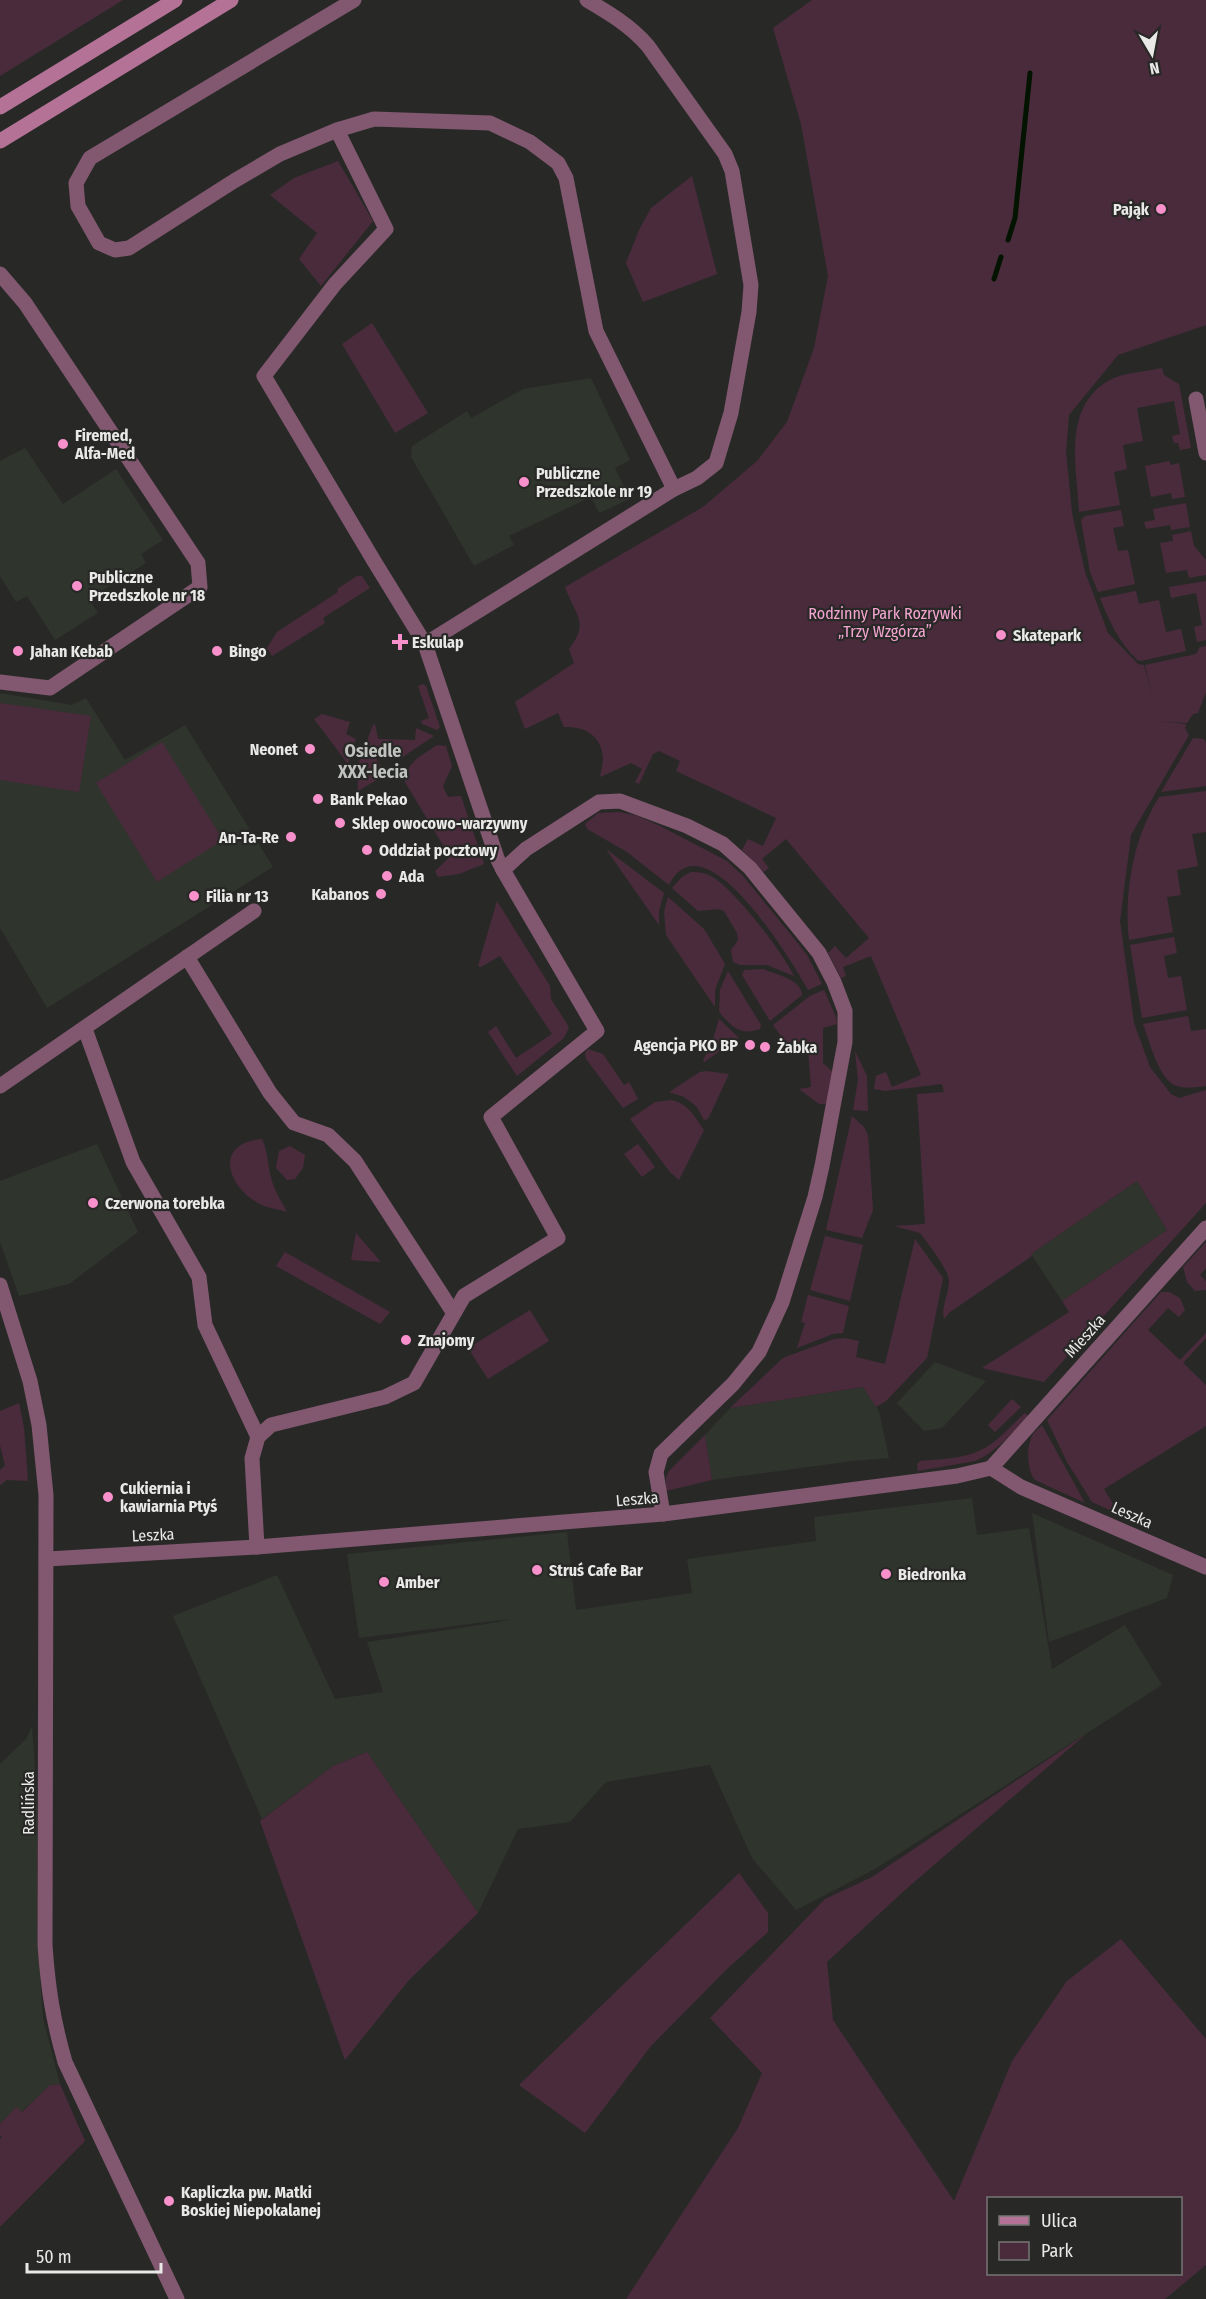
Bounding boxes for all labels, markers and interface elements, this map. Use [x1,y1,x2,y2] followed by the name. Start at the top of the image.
[1122,24,1182,84] north arrow
[1148,58,1161,78] text: N
[1113,200,1150,219] place label: Pająk
[1154,202,1168,216] marker: Pająk
[74,426,135,463] place label: Firemed, Alfa-Med
[56,437,70,451] marker: Firemed, Alfa-Med
[536,464,652,501] place label: Publiczne Przedszkole nr 19
[517,475,531,489] marker: Publiczne Przedszkole nr 19
[89,568,206,605] place label: Publiczne Przedszkole nr 18
[70,579,84,593] marker: Publiczne Przedszkole nr 18
[808,604,962,641] park label: Rodzinny Park Rozrywki „Trzy Wzgórza”
[1013,626,1082,645] place label: Skatepark
[994,628,1008,642] marker: Skatepark
[412,633,464,652] place label: Eskulap
[393,635,407,649] marker: Eskulap
[29,642,113,661] place label: Jahan Kebab
[229,642,267,661] place label: Bingo
[11,644,25,658] marker: Jahan Kebab
[210,644,224,658] marker: Bingo
[250,740,298,759] place label: Neonet
[337,740,408,783] district label: Osiedle XXX-lecia
[303,742,317,756] marker: Neonet
[330,790,408,809] place label: Bank Pekao
[311,792,325,806] marker: Bank Pekao
[352,814,528,833] place label: Sklep owocowo-warzywny
[333,816,347,830] marker: Sklep owocowo-warzywny
[218,828,279,847] place label: An-Ta-Re
[284,830,298,844] marker: An-Ta-Re
[379,841,498,860] place label: Oddział pocztowy
[360,843,374,857] marker: Oddział pocztowy
[398,867,424,886] place label: Ada
[380,869,394,883] marker: Ada
[311,885,369,904] place label: Kabanos
[206,887,269,906] place label: Filia nr 13
[374,887,388,901] marker: Kabanos
[187,889,201,903] marker: Filia nr 13
[633,1036,738,1055] place label: Agencja PKO BP
[743,1038,757,1052] marker: Agencja PKO BP
[777,1038,817,1057] place label: Żabka
[758,1040,772,1054] marker: Żabka
[105,1194,225,1213] place label: Czerwona torebka
[86,1196,100,1210] marker: Czerwona torebka
[1061,1310,1109,1362] street label: Mieszka
[418,1331,475,1350] place label: Znajomy
[399,1333,413,1347] marker: Znajomy
[120,1479,217,1516] place label: Cukiernia i kawiarnia Ptyś
[615,1488,659,1510] street label: Leszka
[101,1490,115,1504] marker: Cukiernia i kawiarnia Ptyś
[1109,1498,1156,1532] street label: Leszka
[131,1524,175,1546] street label: Leszka
[549,1561,643,1580] place label: Struś Cafe Bar
[530,1563,544,1577] marker: Struś Cafe Bar
[898,1565,966,1584] place label: Biedronka
[879,1567,893,1581] marker: Biedronka
[395,1573,440,1592] place label: Amber
[377,1575,391,1589] marker: Amber
[19,1771,38,1835] street label: Radlińska
[181,2183,321,2220] place label: Kapliczka pw. Matki Boskiej Niepokalanej
[162,2194,176,2208] marker: Kapliczka pw. Matki Boskiej Niepokalanej
[987,2197,1182,2275] legend
[1041,2210,1077,2232] text: Ulica
[27,2236,160,2274] scale bar
[1041,2240,1074,2262] text: Park
[36,2246,72,2268] text: 50 m

